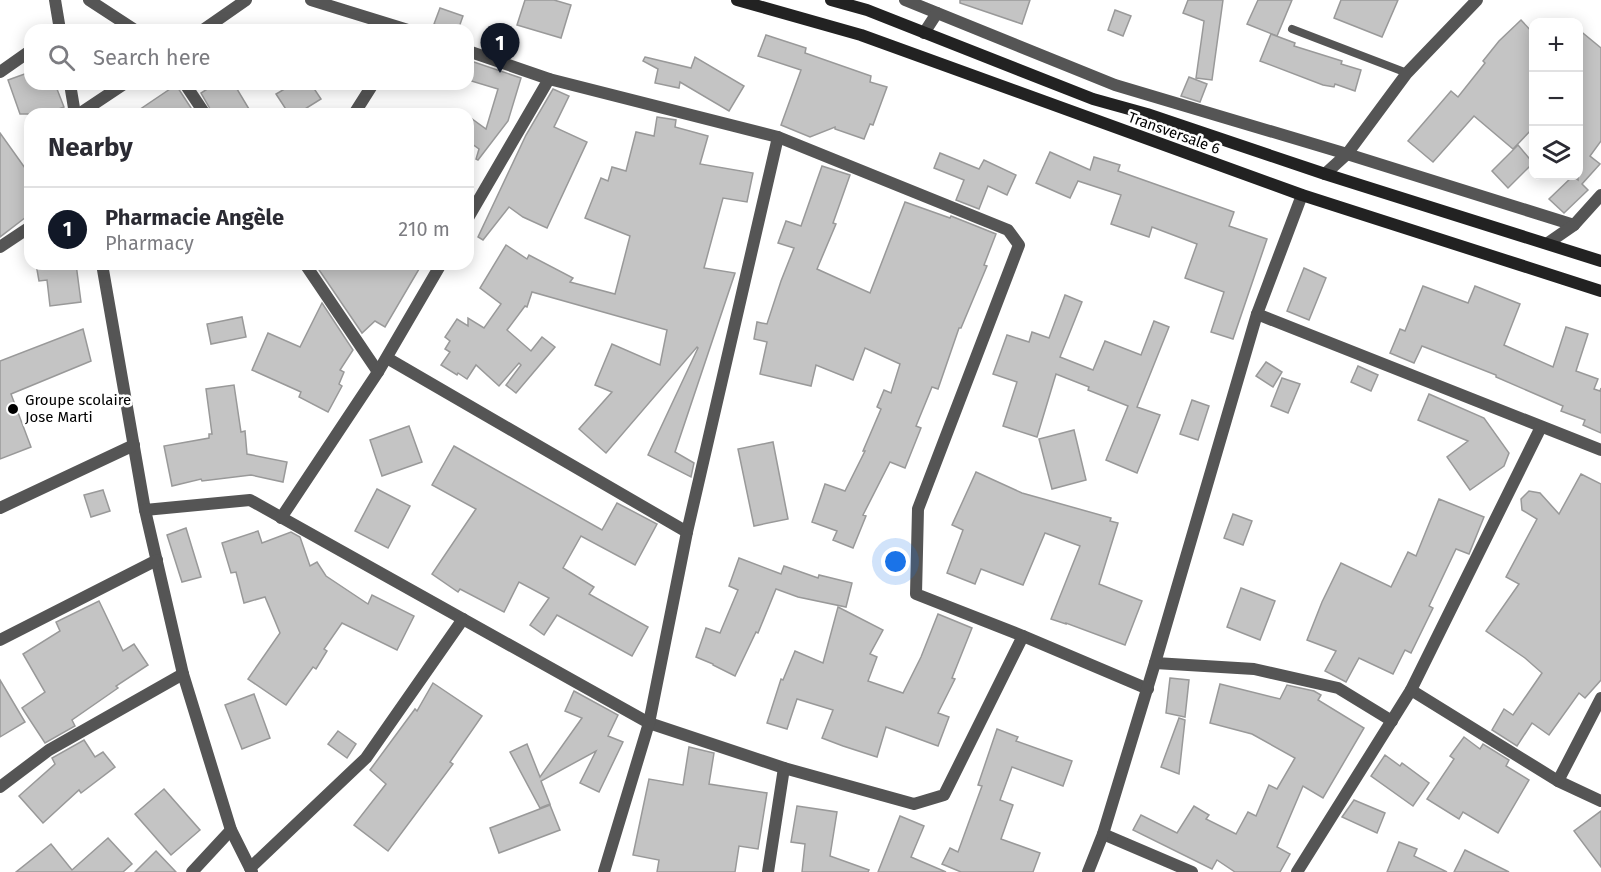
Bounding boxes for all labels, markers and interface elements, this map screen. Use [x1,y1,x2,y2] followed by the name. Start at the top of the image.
[1529,18,1583,180] map controls
[1529,18,1583,72] button: +
[480,23,520,73] pin: 1
[24,24,474,90] search box
[45,41,78,74] icon: search
[93,44,211,71] text: Search here
[1529,72,1583,126] button: −
[1126,108,1222,158] street label: Transversale 6
[1529,126,1583,180] button: layers
[48,132,133,163] text: Nearby
[105,204,284,231] text: Pharmacie Angèle
[63,217,72,241] text: 1
[398,217,450,241] text: 210 m
[105,231,194,255] text: Pharmacy
[25,391,131,426] place label: Groupe scolaire Jose Marti
[6,402,20,416] marker: Groupe scolaire Jose Marti
[881,547,910,576] your location

